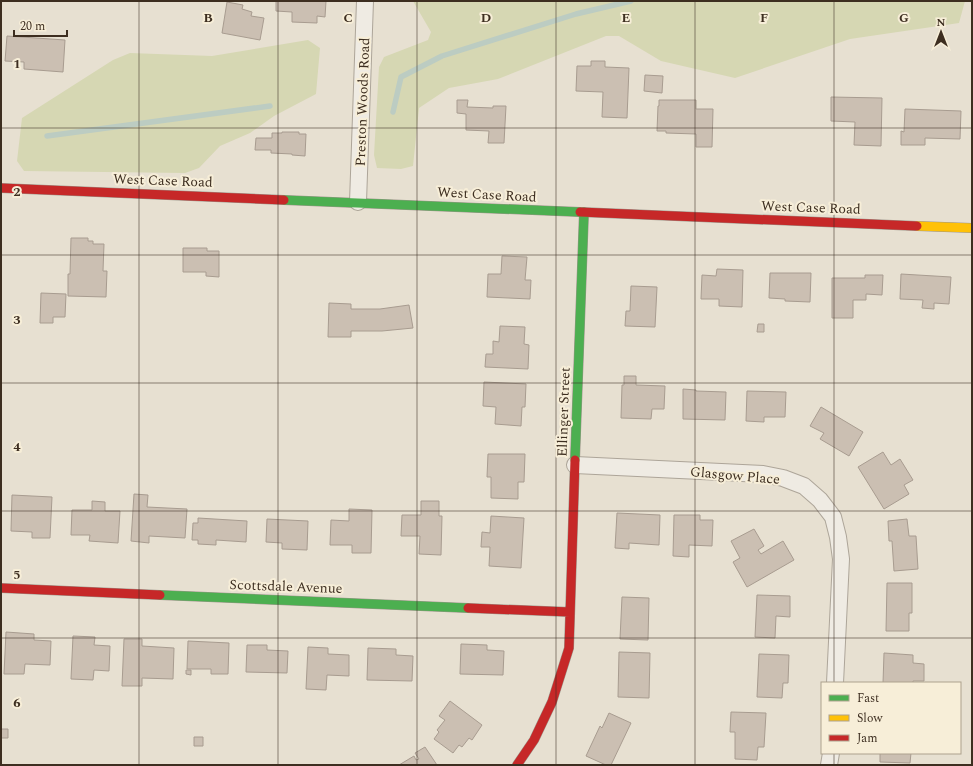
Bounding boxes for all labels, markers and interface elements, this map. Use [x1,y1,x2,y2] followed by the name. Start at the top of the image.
[203,8,213,28] text: B
[343,8,353,28] text: C
[481,8,491,28] text: D
[622,8,631,28] text: E
[760,8,768,28] text: F
[899,8,909,28] text: G
[14,12,67,38] scale bar
[921,12,961,52] north arrow
[937,14,946,31] text: N
[20,17,45,36] text: 20 m
[350,37,375,167] street label: Preston Woods Road
[13,54,21,74] text: 1
[113,168,213,193] street label: West Case Road
[437,181,537,208] street label: West Case Road
[13,182,21,202] text: 2
[761,195,861,220] street label: West Case Road
[13,310,21,330] text: 3
[551,367,576,457] street label: Ellinger Street
[13,437,21,457] text: 4
[689,461,781,490] street label: Glasgow Place
[13,565,21,585] text: 5
[229,574,343,599] street label: Scottsdale Avenue
[821,682,961,754] legend
[857,689,879,708] text: Fast
[13,693,21,713] text: 6
[857,709,883,728] text: Slow
[857,729,878,748] text: Jam

